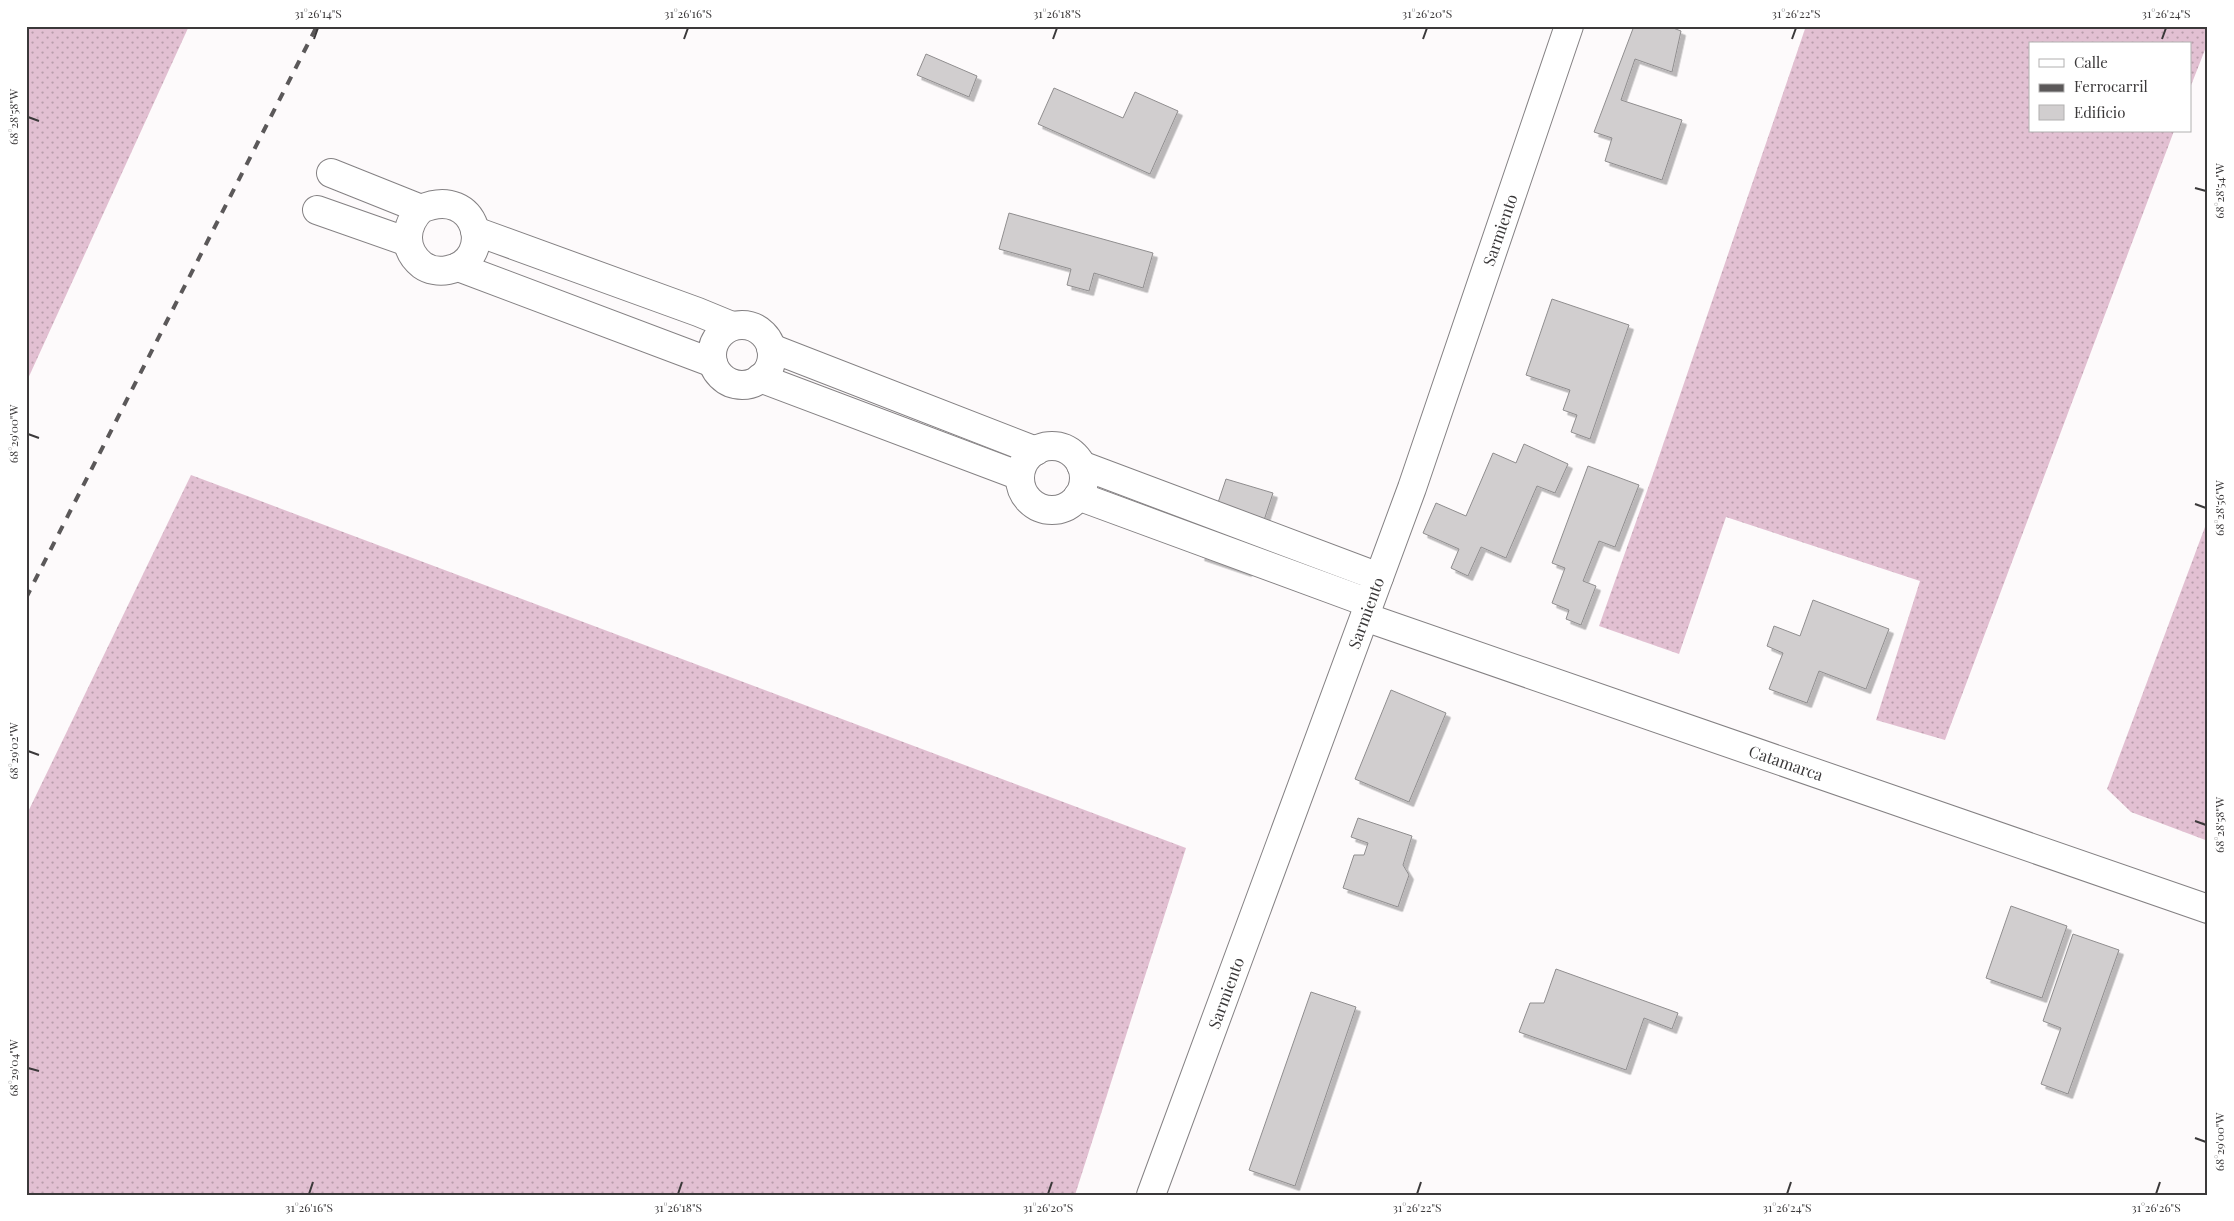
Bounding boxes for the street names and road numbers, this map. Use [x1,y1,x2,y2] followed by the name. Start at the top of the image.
[1477,191,1522,269] street label: Sarmiento
[1343,574,1388,652] street label: Sarmiento
[1746,740,1826,785] street label: Catamarca
[1203,954,1248,1032] street label: Sarmiento

